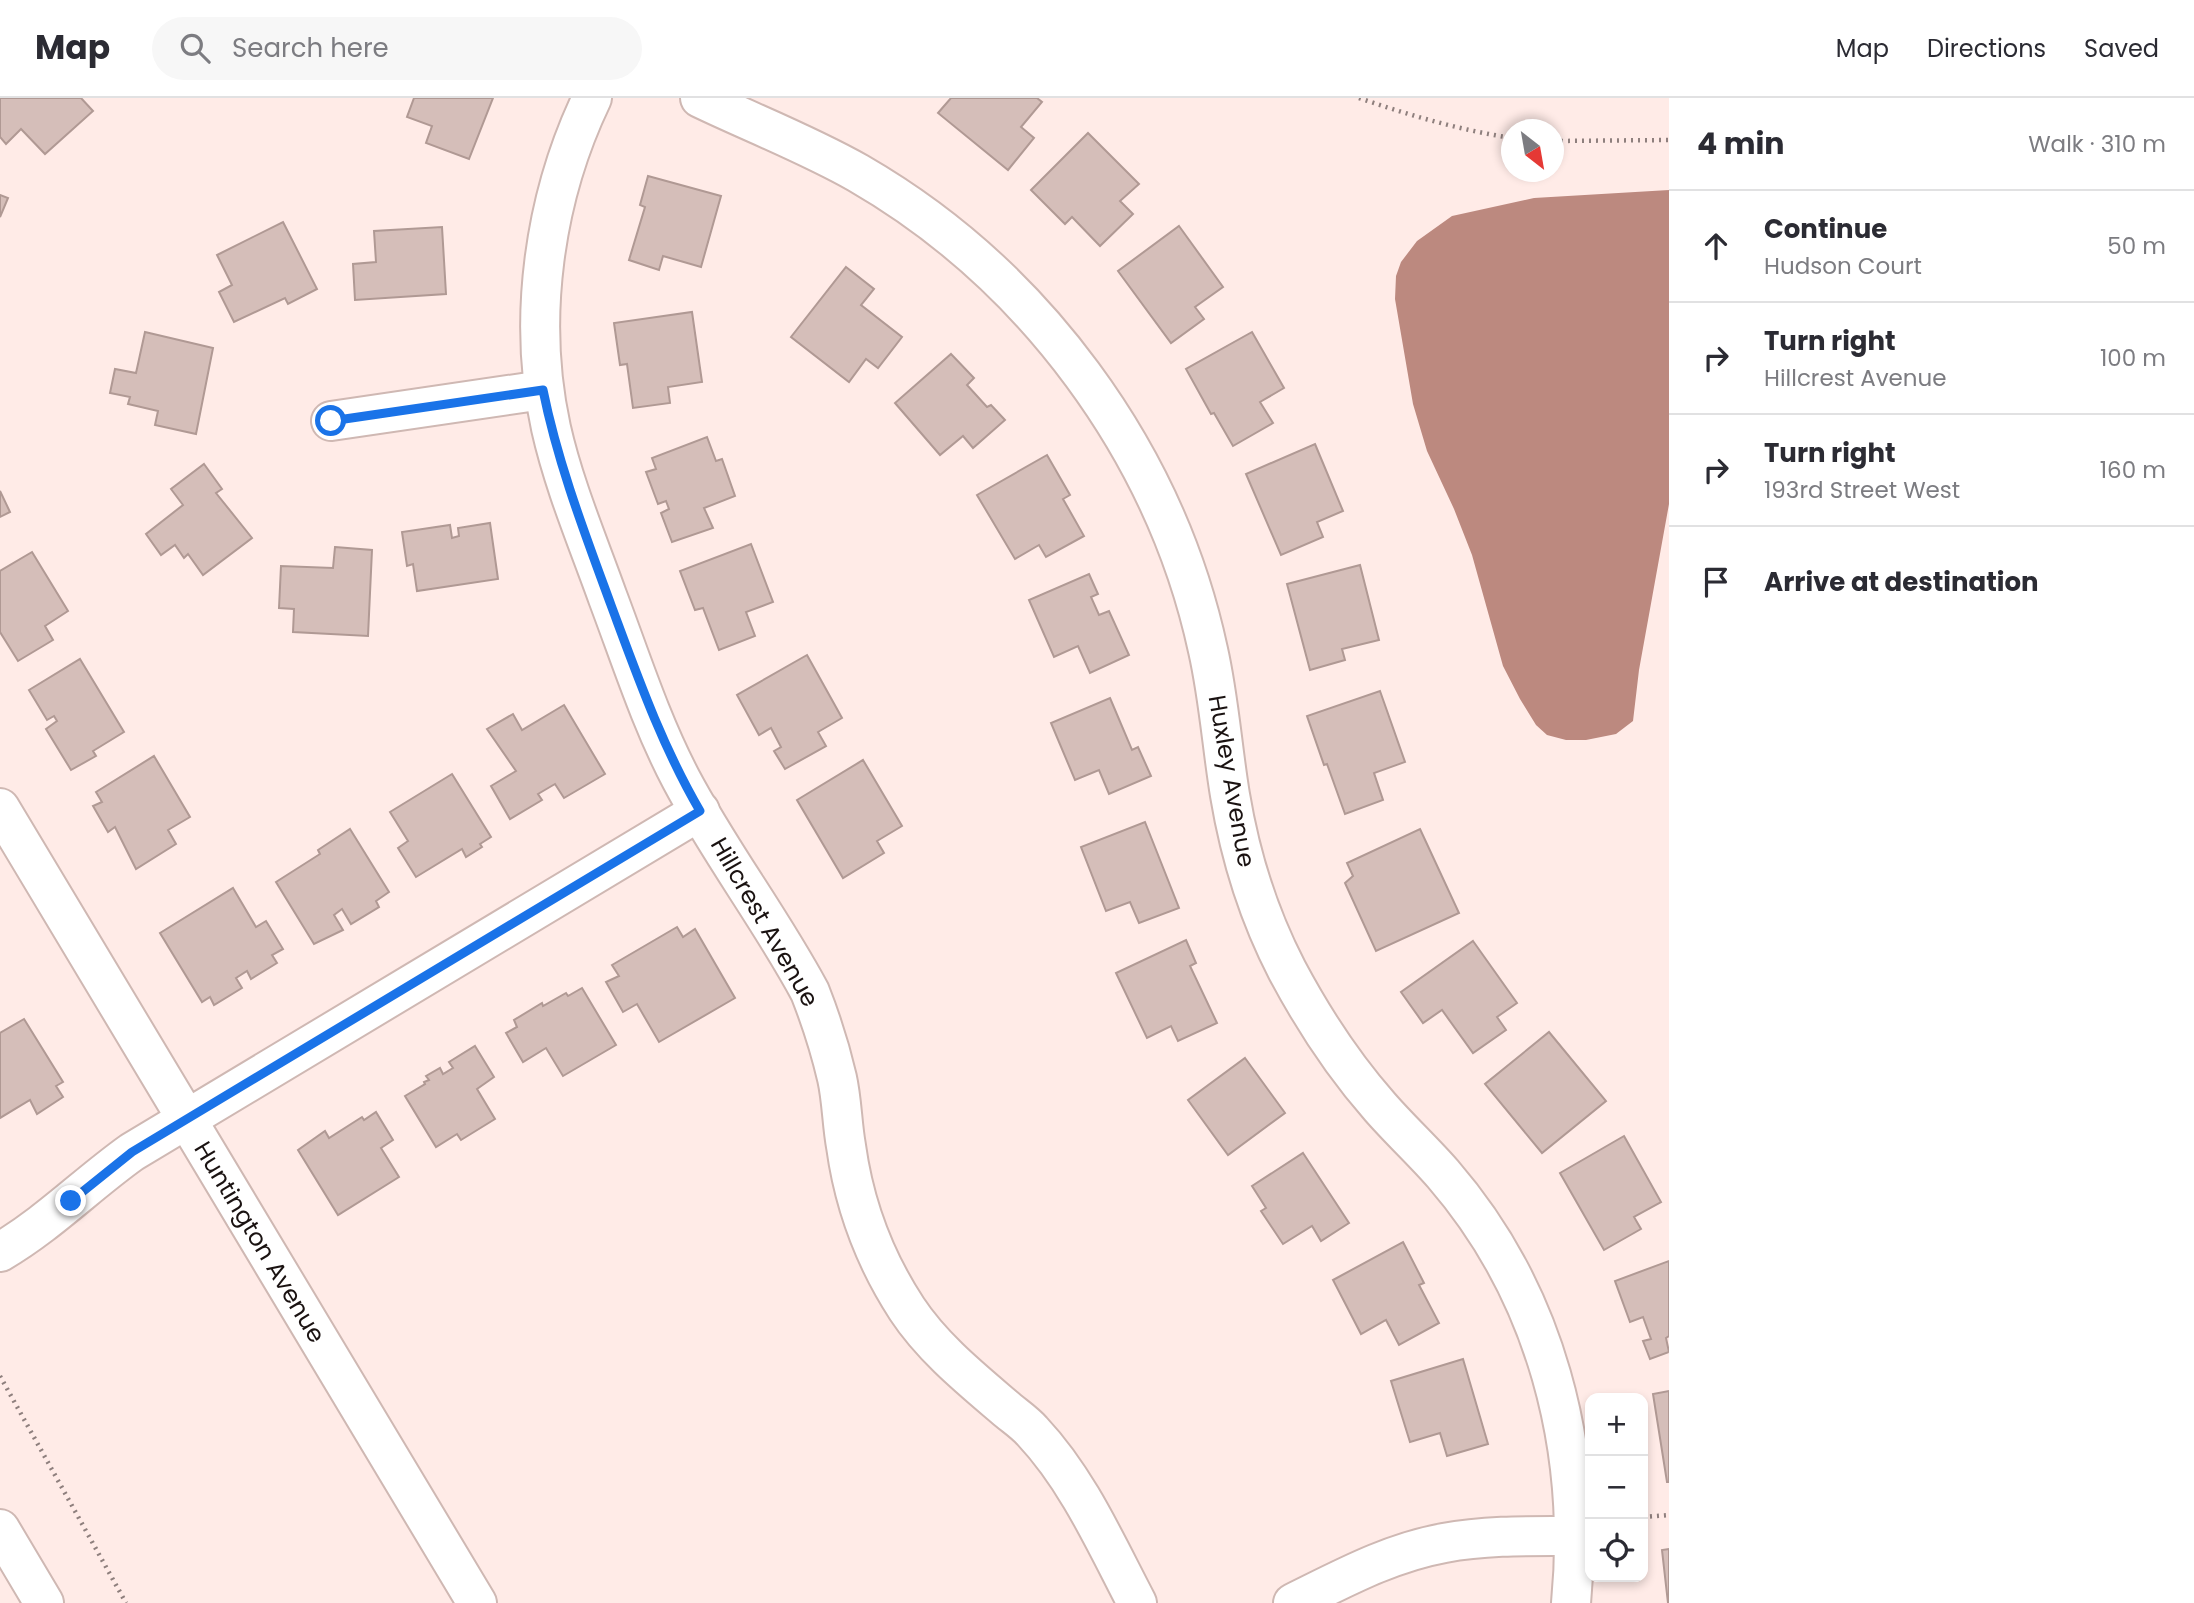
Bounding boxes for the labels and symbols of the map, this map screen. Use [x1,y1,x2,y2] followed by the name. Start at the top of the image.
[1501,119,1564,182] north arrow
[315,405,346,436] route start
[1201,692,1263,870] street label: Huxley Avenue
[703,831,827,1013] street label: Hillcrest Avenue
[187,1135,333,1349] street label: Huntington Avenue
[55,1185,86,1216] route end

